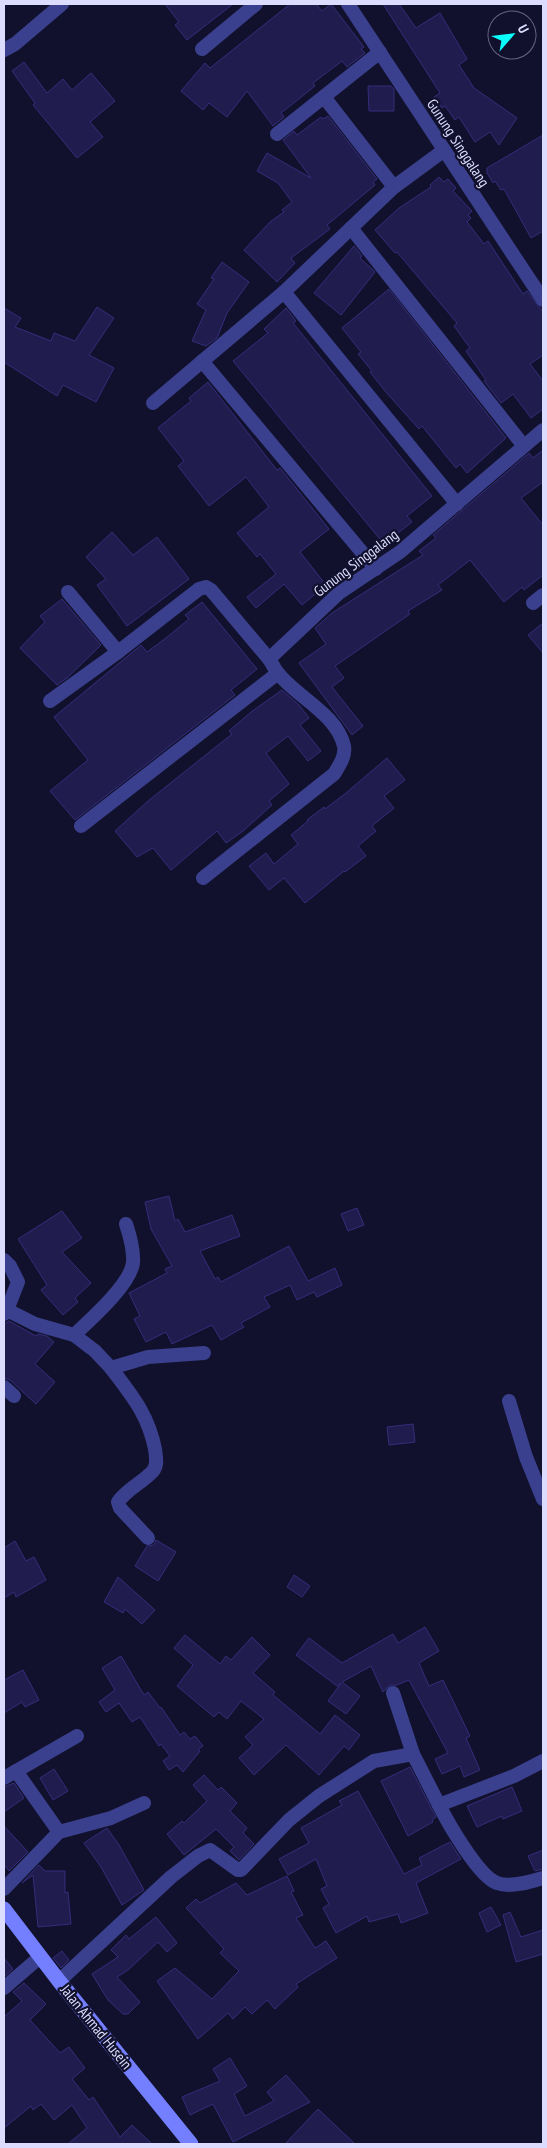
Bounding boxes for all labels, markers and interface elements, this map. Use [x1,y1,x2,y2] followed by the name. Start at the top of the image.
[487,10,537,60] north arrow
[514,21,533,36] text: U
[423,95,494,190] street label: Gunung Singgalang
[310,525,402,601] street label: Gunung Singgalang
[56,1980,136,2073] street label: Jalan Ahmad Husein

